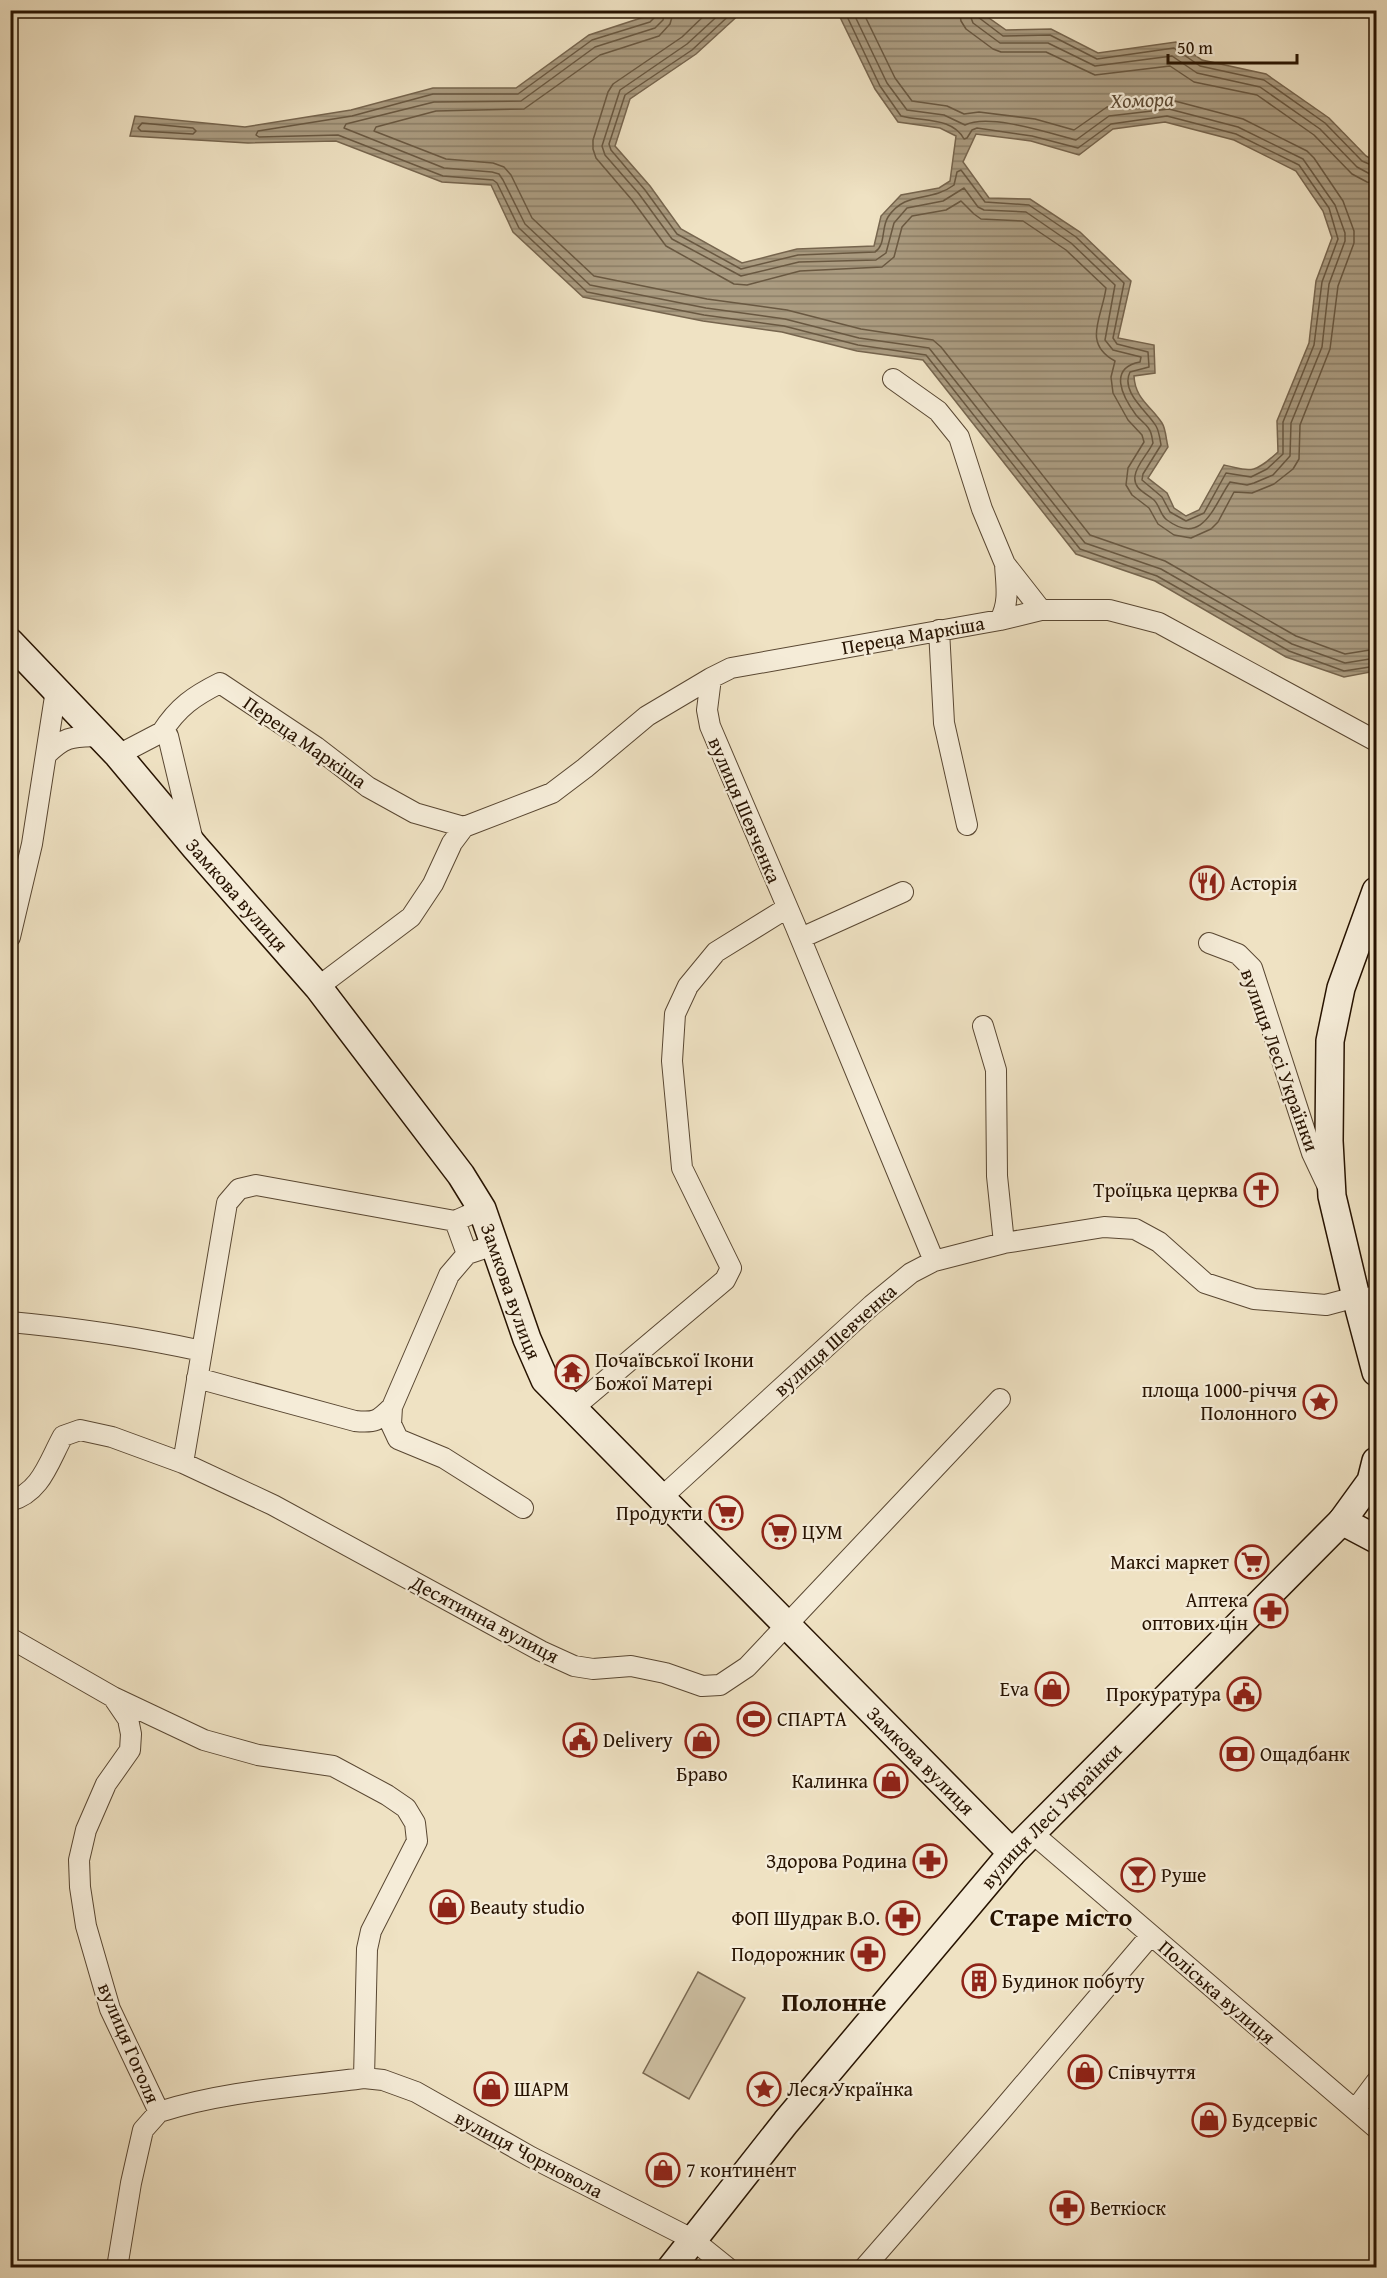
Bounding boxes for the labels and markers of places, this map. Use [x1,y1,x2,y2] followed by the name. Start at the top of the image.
[1189,865,1225,901] restaurant icon: Асторія
[1230,868,1297,897] place label: Асторія
[1243,1172,1279,1208] church icon: Троїцька церква
[1093,1175,1238,1204] place label: Троїцька церква
[595,1345,754,1397] place label: Почаївської Ікони Божої Матері
[554,1354,590,1390] temple icon: Почаївської Ікони Божої Матері
[1142,1375,1297,1427] place label: площа 1000-річчя Полонного
[1302,1384,1338,1420] place icon: площа 1000-річчя Полонного
[708,1495,744,1531] supermarket icon: Продукти
[616,1498,703,1527] place label: Продукти
[761,1514,797,1550] supermarket icon: ЦУМ
[802,1517,843,1546] place label: ЦУМ
[1234,1544,1270,1580] supermarket icon: Максі маркет
[1110,1547,1229,1576] place label: Максі маркет
[1142,1585,1248,1637] place label: Аптека оптових цін
[1253,1593,1289,1629] pharmacy icon: Аптека оптових цін
[1034,1671,1070,1707] shop icon: Eva
[1000,1674,1030,1703] place label: Eva
[1226,1676,1262,1712] public building icon: Прокуратура
[1106,1679,1221,1708] place label: Прокуратура
[736,1701,772,1737] sports icon: СПАРТА
[777,1704,847,1733] place label: СПАРТА
[562,1722,598,1758] public building icon: Delivery
[684,1723,720,1759] shop icon: Браво
[603,1725,673,1754] place label: Delivery
[1219,1736,1255,1772] bank icon: Ощадбанк
[1260,1739,1350,1768] place label: Ощадбанк
[676,1759,728,1788] place label: Браво
[873,1763,909,1799] shop icon: Калинка
[792,1766,868,1795] place label: Калинка
[912,1843,948,1879] pharmacy icon: Здорова Родина
[766,1846,907,1875] place label: Здорова Родина
[1120,1857,1156,1893] bar icon: Руше
[1161,1860,1206,1889] place label: Руше
[429,1889,465,1925] shop icon: Beauty studio
[470,1892,585,1921] place label: Beauty studio
[885,1900,921,1936] pharmacy icon: ФОП Шудрак В.О.
[731,1903,880,1932] place label: ФОП Шудрак В.О.
[850,1936,886,1972] pharmacy icon: Подорожник
[731,1939,846,1968] place label: Подорожник
[961,1963,997,1999] building icon: Будинок побуту
[1002,1966,1145,1995] place label: Будинок побуту
[1067,2054,1103,2090] shop icon: Співчуття
[1108,2057,1196,2086] place label: Співчуття
[473,2071,509,2107] shop icon: ШАРМ
[746,2071,782,2107] place icon: Леся Українка
[514,2074,569,2103] place label: ШАРМ
[787,2074,914,2103] place label: Леся Українка
[1191,2102,1227,2138] shop icon: Будсервіс
[1232,2105,1318,2134] place label: Будсервіс
[645,2152,681,2188] shop icon: 7 континент
[686,2155,796,2184] place label: 7 континент
[1049,2190,1085,2226] pharmacy icon: Веткіоск
[1090,2193,1167,2222] place label: Веткіоск

